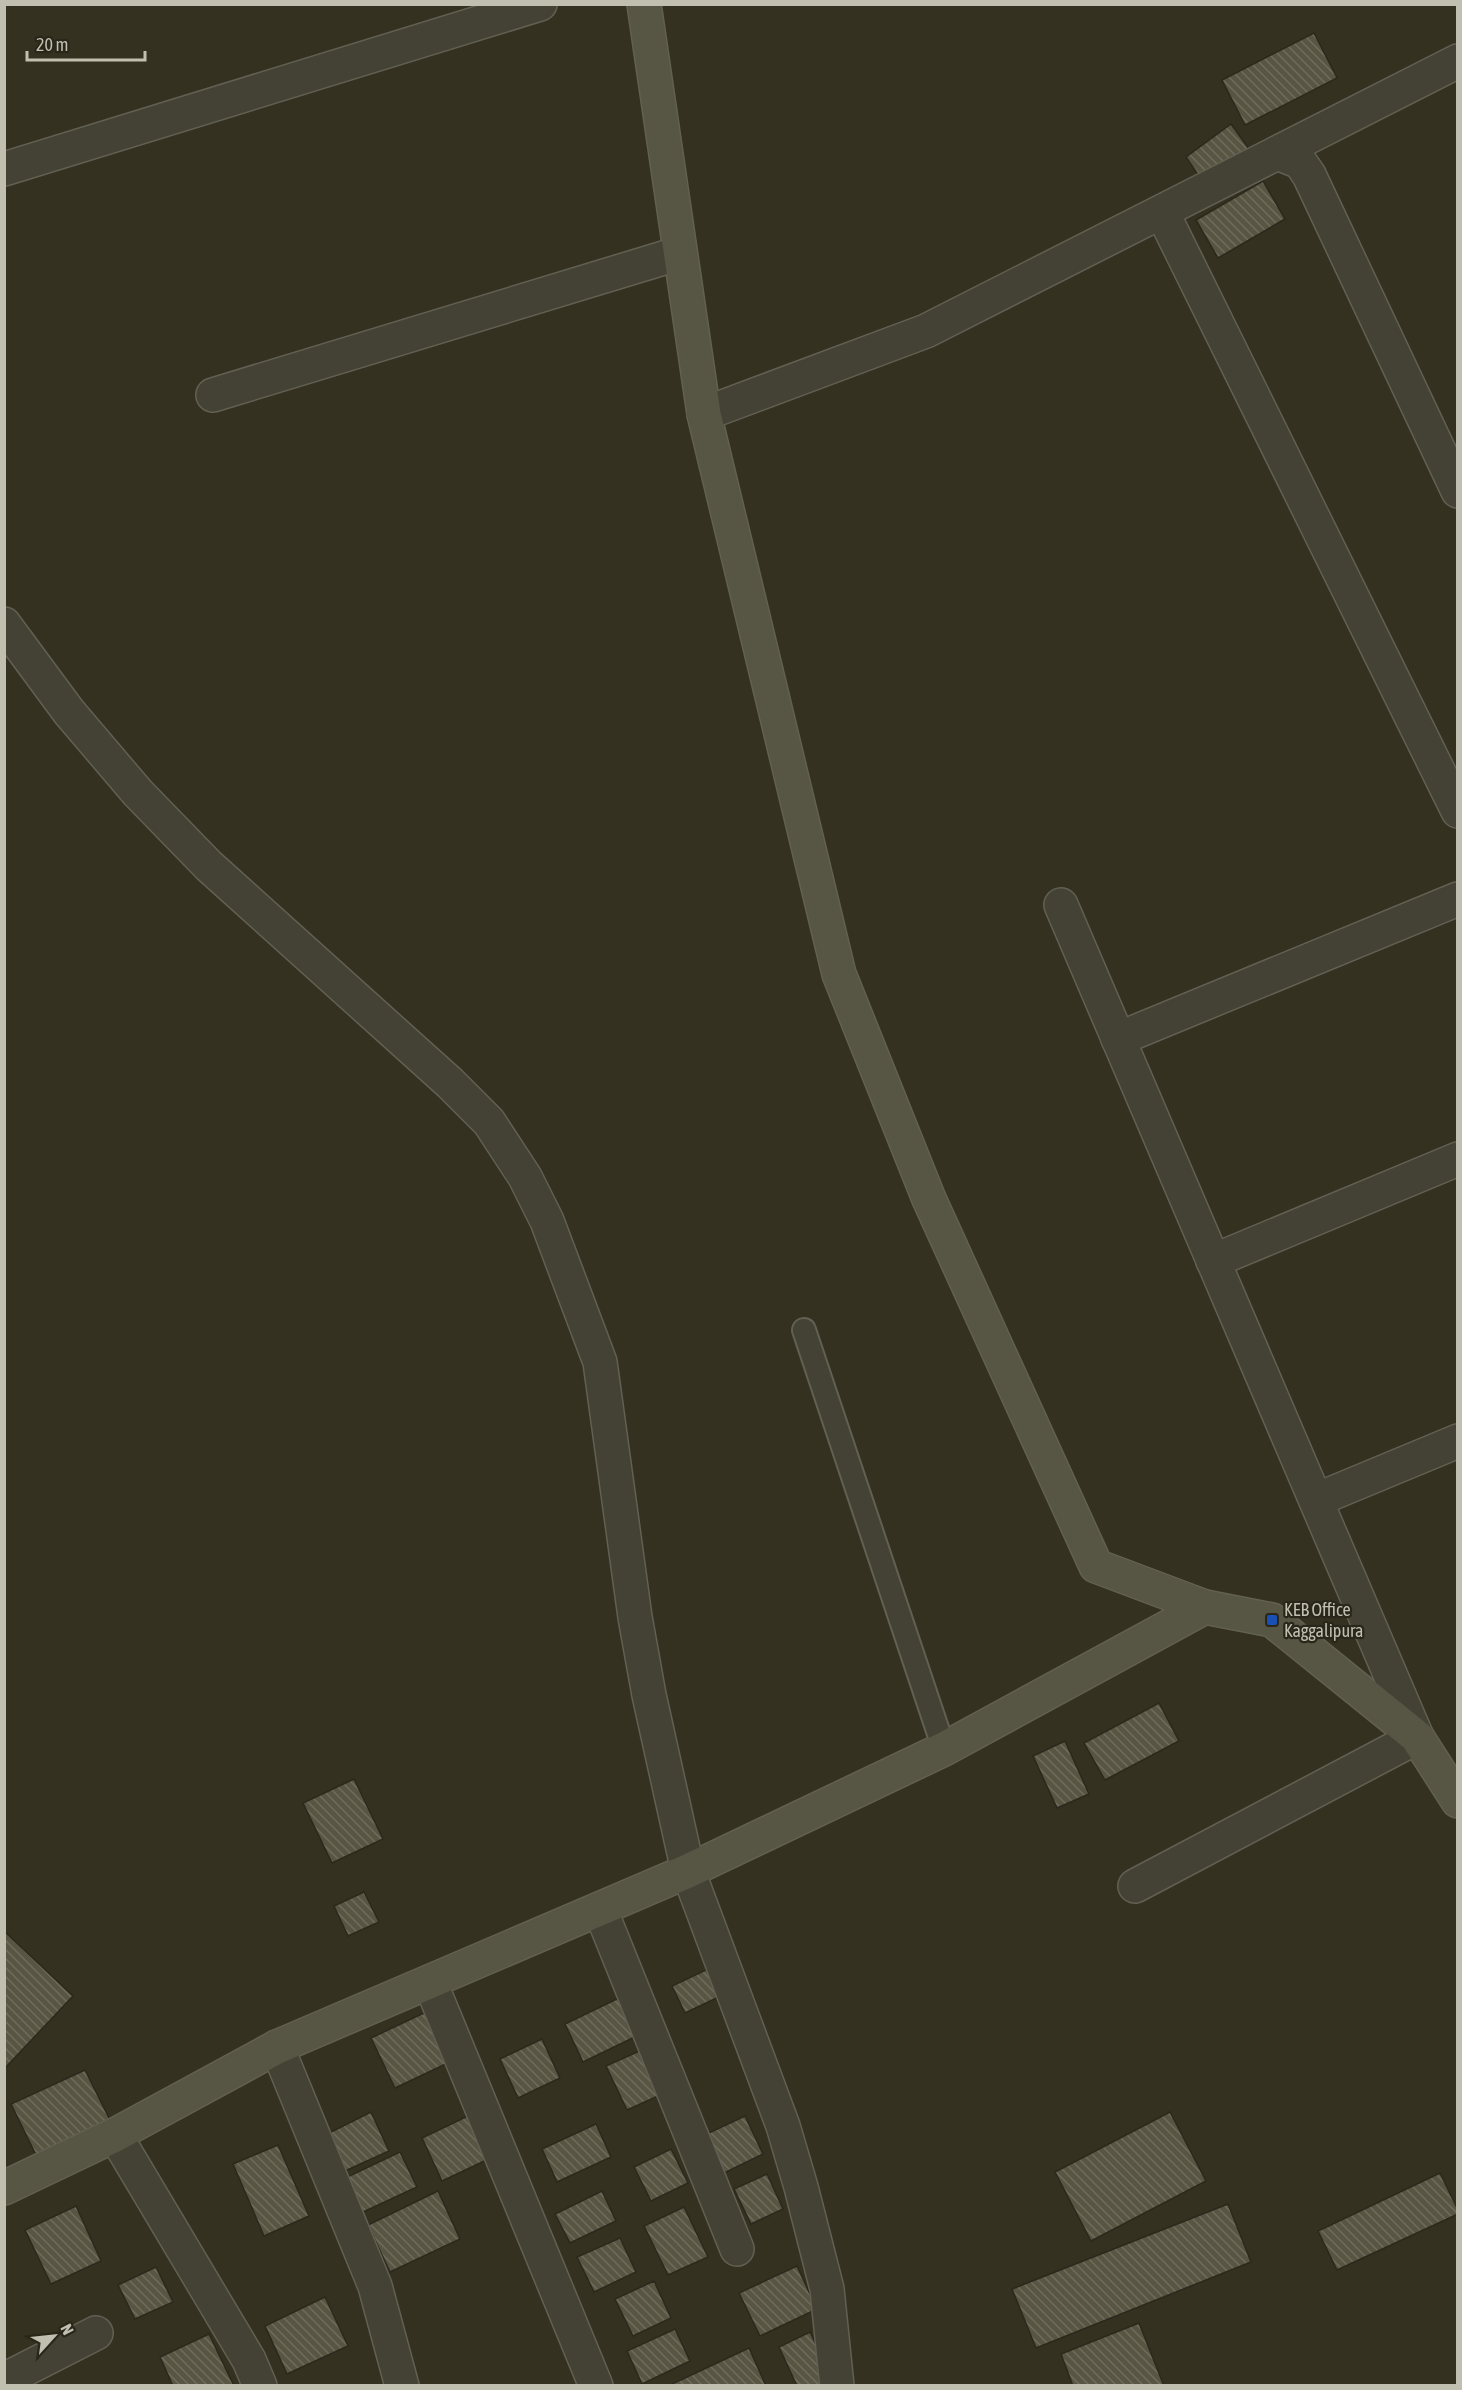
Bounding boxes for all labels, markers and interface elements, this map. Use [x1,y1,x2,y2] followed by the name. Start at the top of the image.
[27,24,146,62] scale bar
[36,34,68,55] text: 20 m
[1284,1599,1363,1641] place label: KEB Office Kaggalipura
[1265,1613,1279,1627] marker: KEB Office Kaggalipura
[24,2306,84,2366] north arrow
[57,2321,78,2337] text: N

